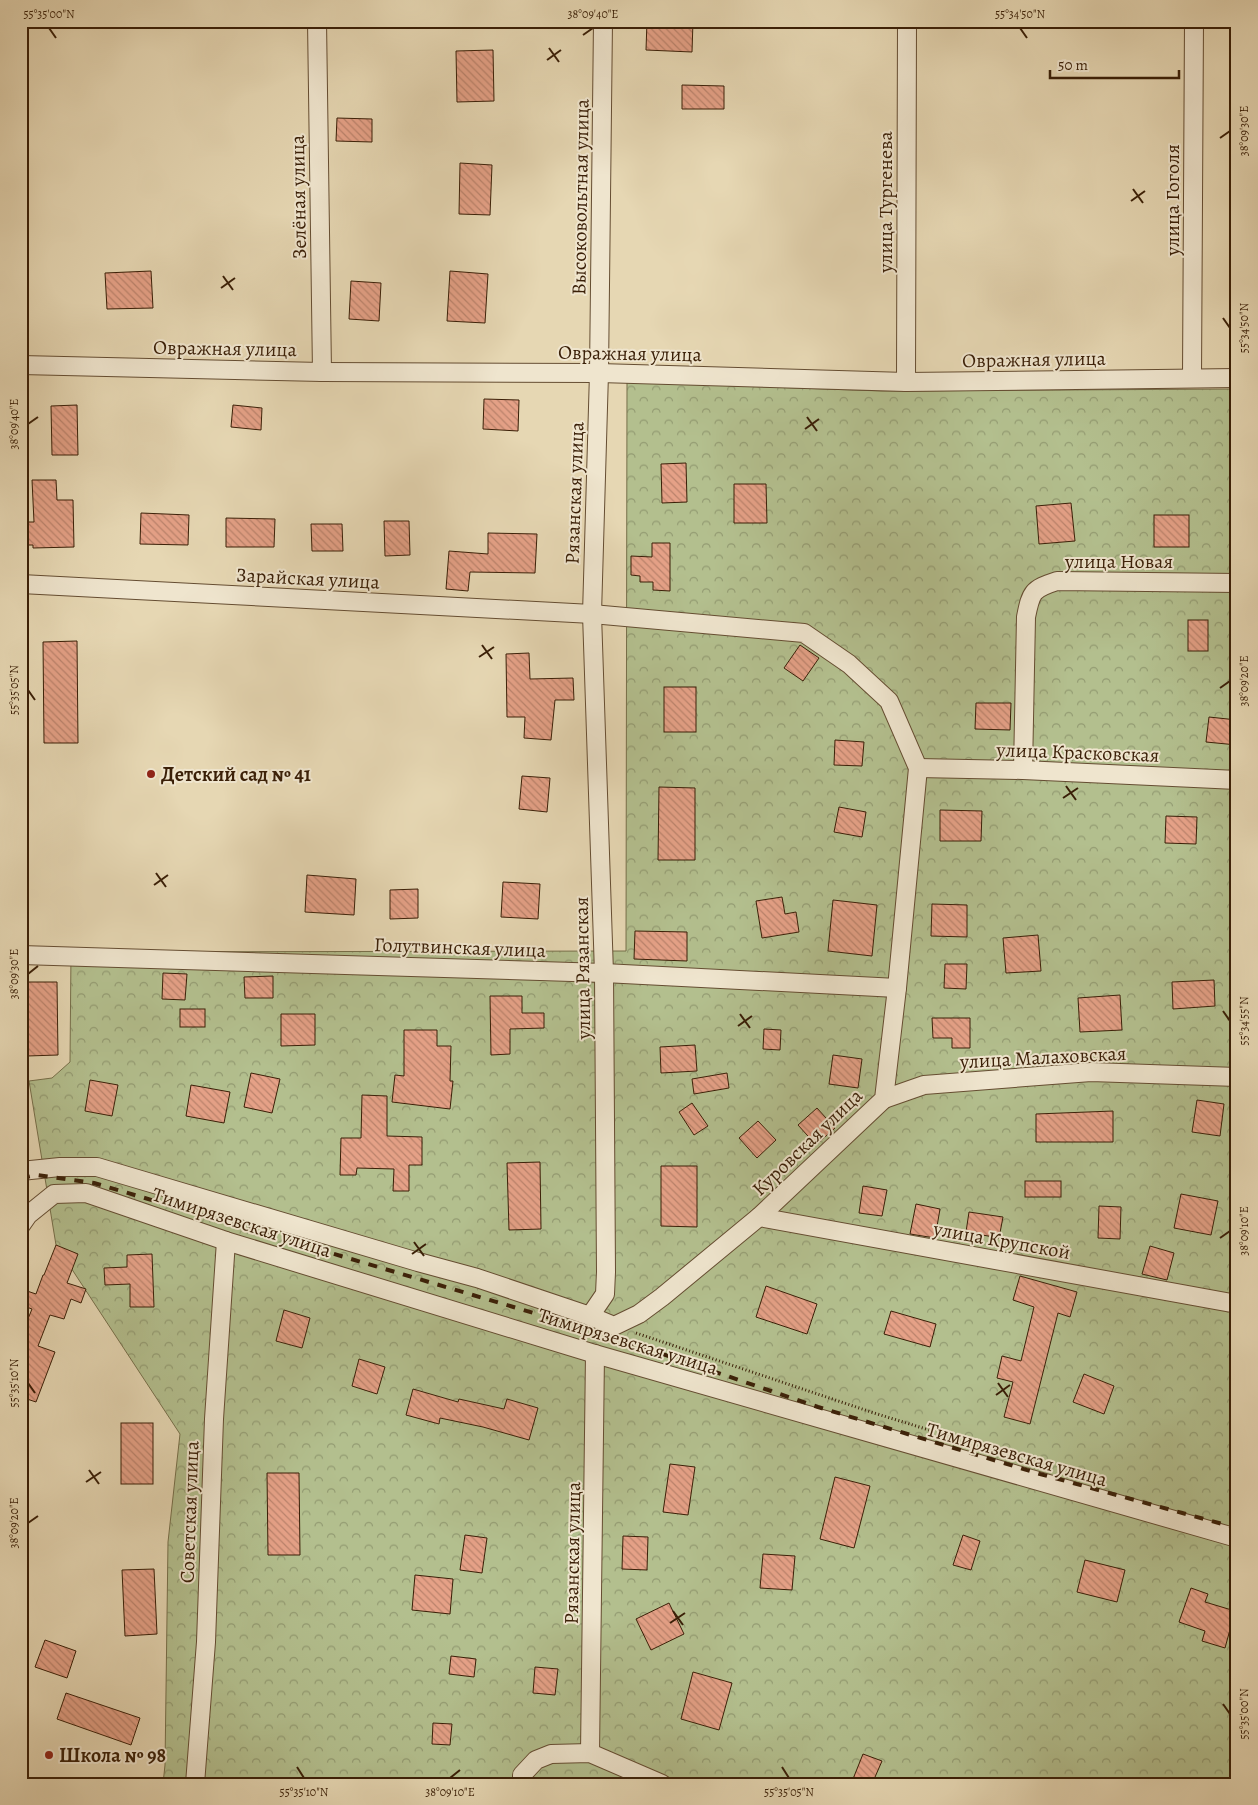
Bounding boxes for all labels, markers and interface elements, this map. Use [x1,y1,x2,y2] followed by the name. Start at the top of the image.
[23,6,75,22] text: 55°35'00"N
[568,6,618,22] text: 38°09'40"E
[995,6,1045,22] text: 55°34'50"N
[1050,48,1179,80] scale bar
[1058,55,1088,75] text: 50 m
[565,98,596,295] street label: Высоковольтная улица
[1236,106,1252,156] text: 38°09'30"E
[872,130,899,274] street label: улица Тургенева
[284,134,313,259] street label: Зелёная улица
[1159,144,1186,257] street label: улица Гоголя
[1236,303,1252,353] text: 55°34'50"N
[153,334,298,363] street label: Овражная улица
[558,339,703,368] street label: Овражная улица
[962,345,1107,374] street label: Овражная улица
[6,399,22,449] text: 38°09'40"E
[559,420,591,565] street label: Рязанская улица
[1064,548,1173,575] street label: улица Новая
[235,561,381,596] street label: Зарайская улица
[1236,655,1252,707] text: 38°09'20"E
[6,665,22,715] text: 55°35'05"N
[995,736,1160,769] street label: улица Красковская
[161,761,311,788] place label: Детский сад № 41
[145,768,157,780] marker: Детский сад № 41
[568,896,597,1041] street label: улица Рязанская
[374,931,547,964] street label: Голутвинская улица
[6,949,22,999] text: 38°09'30"E
[1236,996,1252,1046] text: 55°34'55"N
[958,1040,1127,1075] street label: улица Малаховская
[746,1082,869,1202] street label: Куровская улица
[149,1181,336,1264] street label: Тимирязевская улица
[1236,1206,1252,1256] text: 38°09'10"E
[930,1215,1072,1266] street label: улица Крупской
[535,1301,722,1382] street label: Тимирязевская улица
[6,1358,22,1407] text: 55°35'10"N
[923,1416,1111,1493] street label: Тимирязевская улица
[174,1440,206,1584] street label: Советская улица
[558,1481,587,1625] street label: Рязанская улица
[6,1497,22,1549] text: 38°09'20"E
[1236,1688,1252,1740] text: 55°35'00"N
[59,1742,166,1769] place label: Школа № 98
[43,1749,55,1761] marker: Школа № 98
[280,1784,329,1800] text: 55°35'10"N
[425,1784,475,1800] text: 38°09'10"E
[764,1784,814,1800] text: 55°35'05"N

